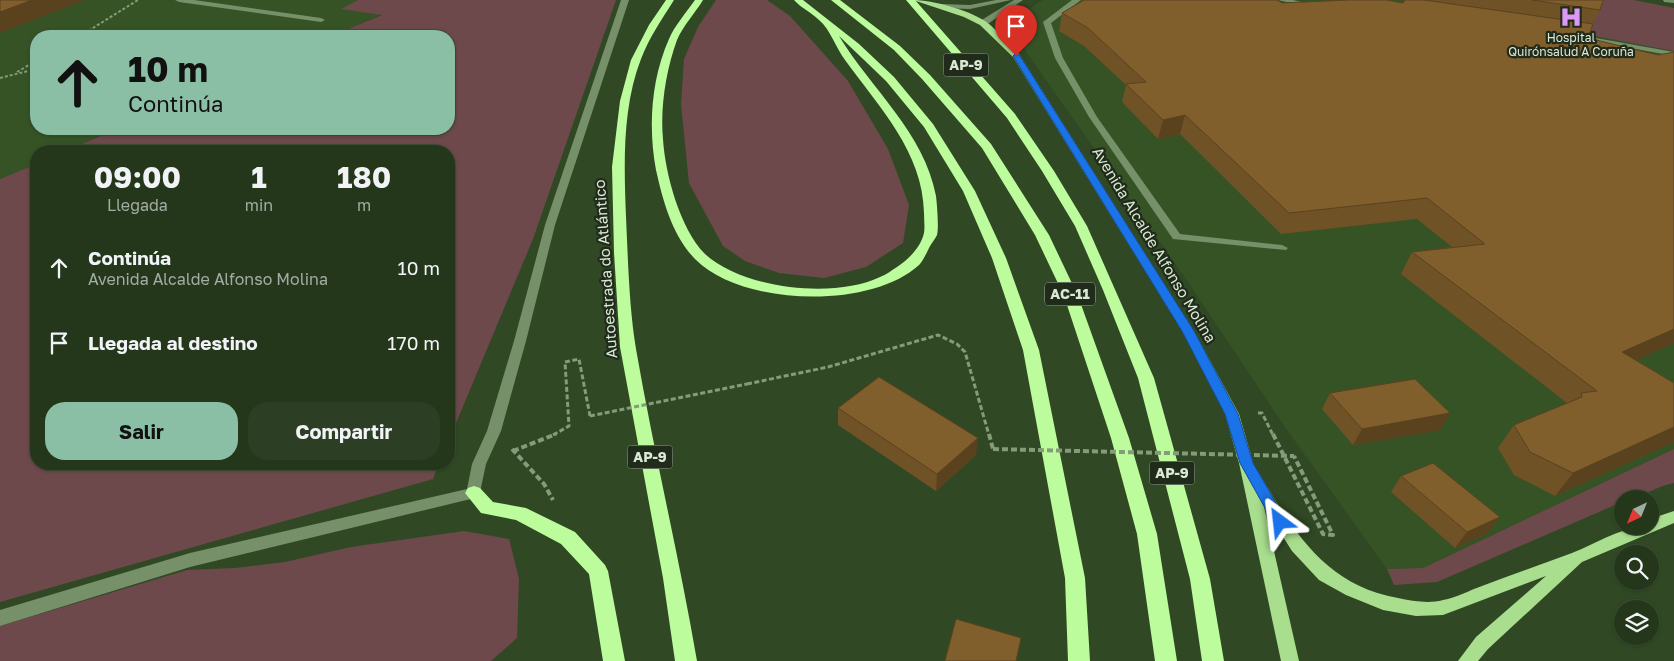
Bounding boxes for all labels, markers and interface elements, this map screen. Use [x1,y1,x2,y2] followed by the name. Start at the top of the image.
[1558,4,1584,30] hospital icon: Hospital Quirónsalud A Coruña
[995,5,1037,56] pin
[1002,12,1030,40] icon: arrive
[1508,30,1634,59] place label: Hospital Quirónsalud A Coruña
[128,48,208,90] text: 10 m
[45,50,110,115] icon: ahead
[944,54,988,76] road number: AP-9
[128,90,223,117] text: Continúa
[1089,143,1221,346] street label: Avenida Alcalde Alfonso Molina
[94,159,181,195] text: 09:00
[251,159,267,195] text: 1
[337,159,391,195] text: 180
[590,179,620,359] street label: Autoestrada do Atlántico
[107,195,168,215] text: Llegada
[245,195,273,215] text: min
[357,195,371,215] text: m
[88,246,171,269] text: Continúa
[45,254,73,282] icon: ahead
[397,256,440,279] text: 10 m
[88,269,328,289] text: Avenida Alcalde Alfonso Molina
[1045,282,1095,306] road number: AC-11
[45,329,73,357] icon: arrive
[88,331,258,354] text: Llegada al destino
[387,331,440,354] text: 170 m
[45,402,238,460] button: Salir
[248,402,440,460] button: Compartir
[628,446,672,468] road number: AP-9
[1150,462,1194,484] road number: AP-9
[1614,490,1659,535] north arrow
[1614,490,1659,645] map controls
[1253,495,1305,547] position arrow
[1614,545,1659,590] button: search
[1614,600,1659,645] button: layers

